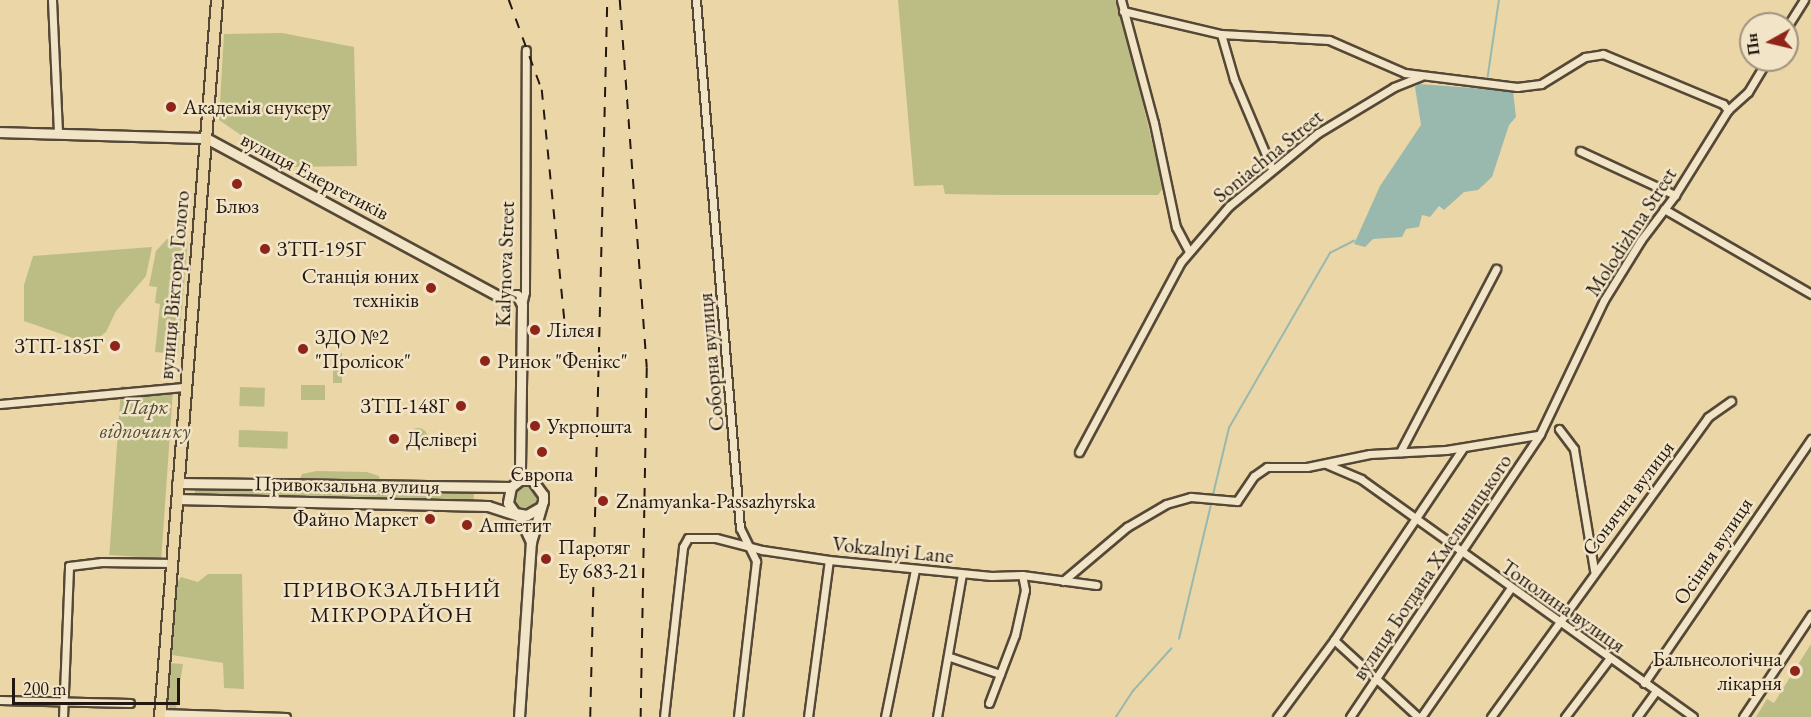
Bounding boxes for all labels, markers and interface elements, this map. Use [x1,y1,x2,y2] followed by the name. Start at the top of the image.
[1739,12,1799,72] north arrow
[1741,32,1765,57] text: Пн
[183,94,331,120] place label: Академія снукеру
[164,100,178,114] marker: Академія снукеру
[1208,104,1328,208] street label: Soniachna Street
[237,126,393,226] street label: вулиця Енергетиків
[1580,163,1682,301] street label: Molodizhna Street
[230,177,244,191] marker: Блюз
[153,189,195,381] street label: вулиця Віктора Голого
[215,193,259,219] place label: Блюз
[490,201,520,327] street label: Kalynova Street
[277,236,366,262] place label: ЗТП-195Г
[258,242,272,256] marker: ЗТП-195Г
[302,263,419,313] place label: Станція юних техніків
[424,281,438,295] marker: Станція юних техніків
[692,292,730,432] street label: Соборна вулиця
[547,317,595,343] place label: Лілея
[528,323,542,337] marker: Лілея
[315,324,411,374] place label: ЗДО №2 "Пролісок"
[14,333,103,359] place label: ЗТП-185Г
[108,339,122,353] marker: ЗТП-185Г
[296,342,310,356] marker: ЗДО №2 "Пролісок"
[497,348,628,374] place label: Ринок "Фенікс"
[478,354,492,368] marker: Ринок "Фенікс"
[360,393,449,419] place label: ЗТП-148Г
[100,394,190,444] park label: Парк відпочинку
[454,399,468,413] marker: ЗТП-148Г
[547,413,632,439] place label: Укрпошта
[528,419,542,433] marker: Укрпошта
[406,426,477,452] place label: Делівері
[387,432,401,446] marker: Делівері
[1577,436,1679,560] street label: Сонячна вулиця
[535,445,549,459] marker: Європа
[1347,449,1517,685] street label: вулиця Богдана Хмельницького
[511,461,573,487] place label: Європа
[254,471,440,499] street label: Привокзальна вулиця
[616,488,816,514] place label: Znamyanka-Passazhyrska
[594,492,612,510] marker: Znamyanka-Passazhyrska
[1668,493,1758,609] street label: Осіння вулиця
[293,506,418,532] place label: Файно Маркет
[423,512,437,526] marker: Файно Маркет
[479,512,551,538] place label: Аппетит
[460,518,474,532] marker: Аппетит
[831,531,955,569] street label: Vokzalnyi Lane
[558,534,639,584] place label: Паротяг Еу 683-21
[539,552,553,566] marker: Паротяг Еу 683-21
[1496,554,1630,658] street label: Тополина вулиця
[282,576,502,628] district label: ПРИВОКЗАЛЬНИЙ МІКРОРАЙОН
[1652,646,1782,696] place label: Бальнеологічна лікарня
[1786,662,1804,680] marker: Бальнеологічна лікарня
[15,666,183,704] scale bar
[23,677,67,700] text: 200 m

